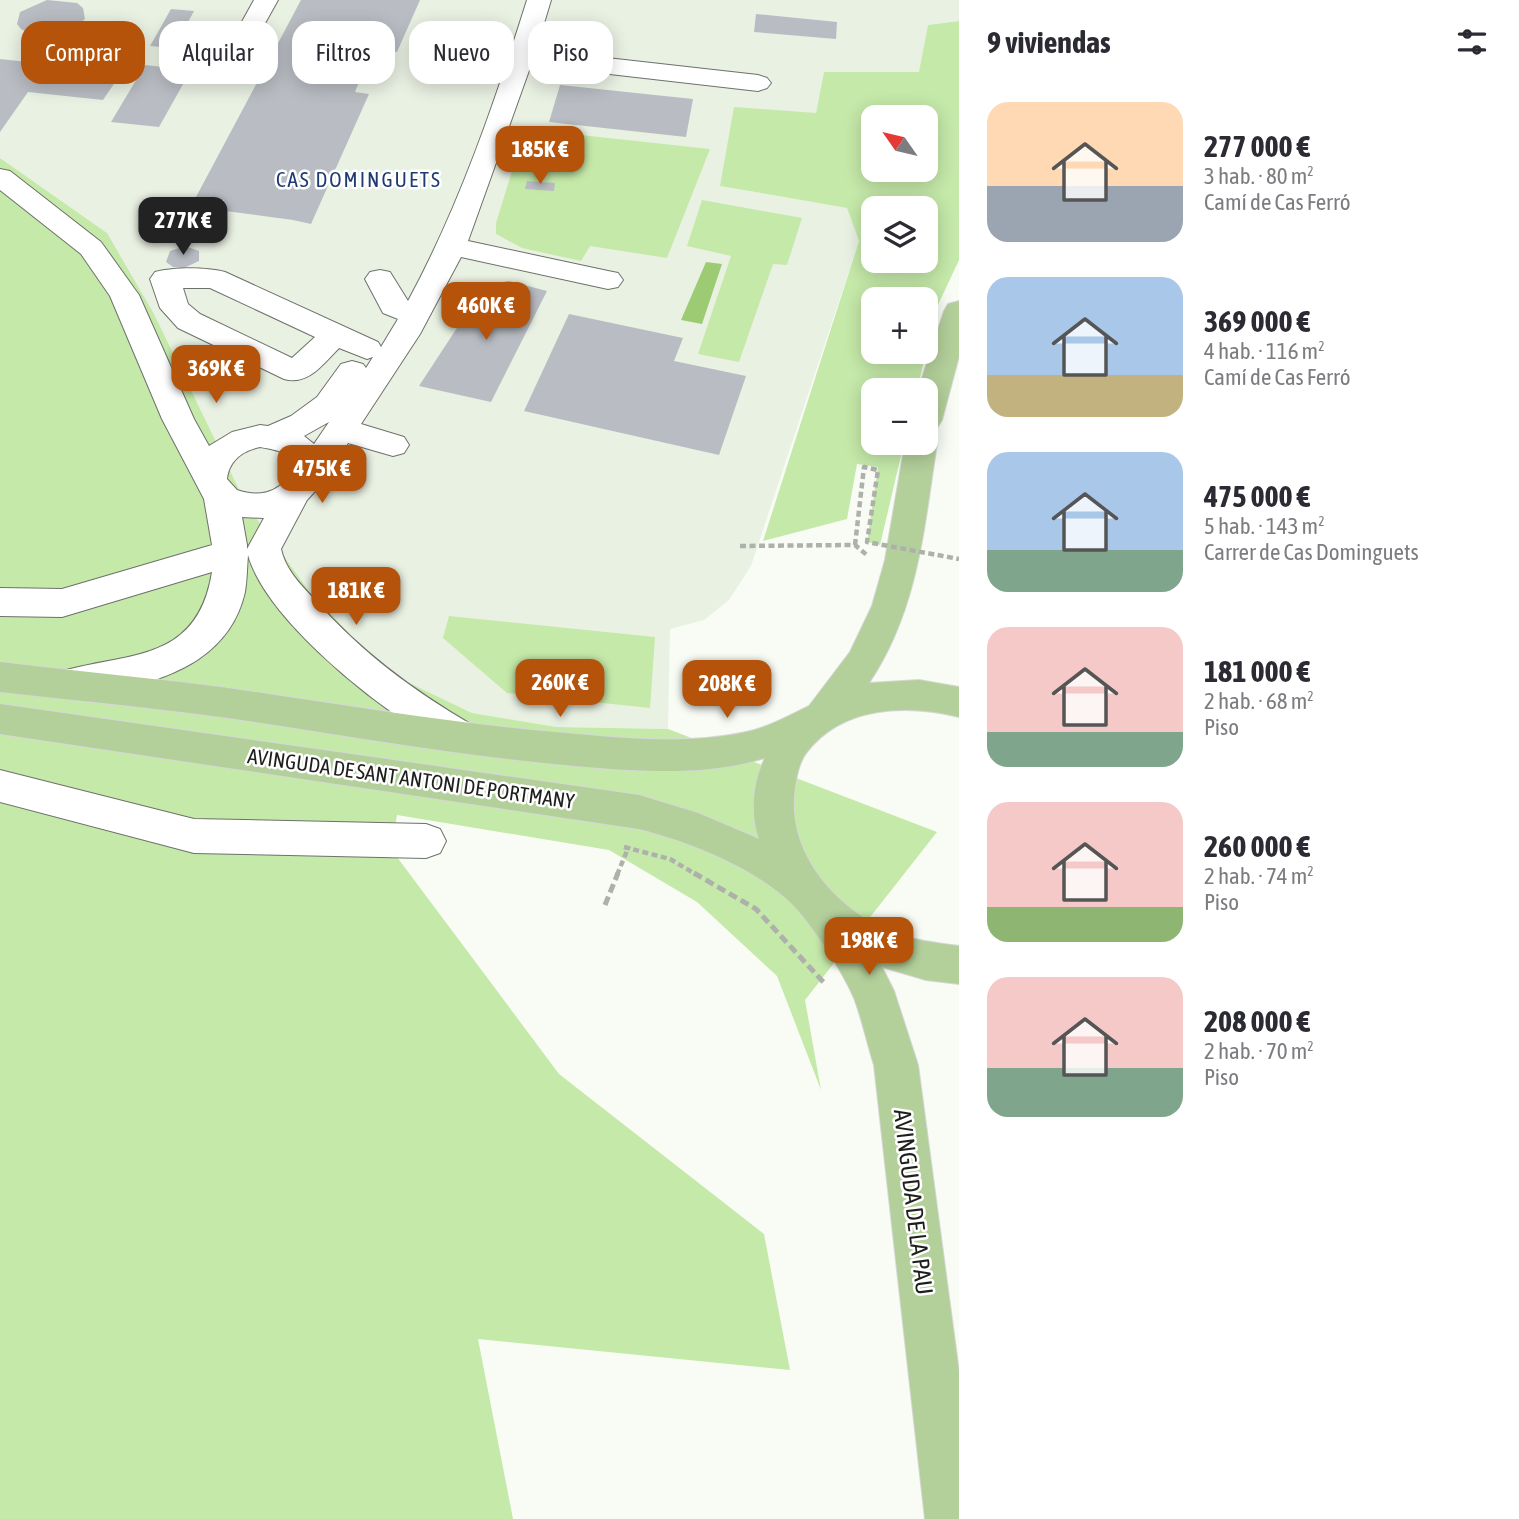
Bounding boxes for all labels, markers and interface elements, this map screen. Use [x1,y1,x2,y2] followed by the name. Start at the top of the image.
[21,21,145,84] chip: Comprar
[159,21,278,84] chip: Alquilar
[292,21,395,84] chip: Filtros
[409,21,514,84] chip: Nuevo
[528,21,613,84] chip: Piso
[1453,23,1491,61] icon: filters
[987,25,1111,59] text: 9 viviendas
[861,105,938,182] north arrow
[861,105,938,455] map controls
[483,127,597,186] pin: 185K €
[1204,129,1310,163] text: 277 000 €
[1043,130,1127,214] icon: home
[511,136,569,162] text: 185K €
[1204,163,1314,189] text: 3 hab. · 80 m²
[276,167,442,191] district label: CAS DOMINGUETS
[1204,189,1351,215] text: Camí de Cas Ferró
[861,196,938,273] button: layers
[126,198,240,257] pin: 277K €
[154,207,212,233] text: 277K €
[429,282,543,342] pin: 460K €
[861,287,938,364] button: +
[457,292,515,318] text: 460K €
[1204,304,1310,338] text: 369 000 €
[1043,305,1127,389] icon: home
[1204,338,1325,364] text: 4 hab. · 116 m²
[159,346,273,405] pin: 369K €
[187,355,245,381] text: 369K €
[1204,364,1351,390] text: Camí de Cas Ferró
[861,378,938,455] button: −
[265,446,379,505] pin: 475K €
[293,455,351,481] text: 475K €
[1204,479,1310,513] text: 475 000 €
[1043,480,1127,564] icon: home
[1204,513,1325,539] text: 5 hab. · 143 m²
[1204,539,1419,565] text: Carrer de Cas Dominguets
[299,568,413,627] pin: 181K €
[327,577,385,603] text: 181K €
[1204,654,1310,688] text: 181 000 €
[1043,655,1127,739] icon: home
[503,660,617,719] pin: 260K €
[670,660,784,720] pin: 208K €
[531,669,589,695] text: 260K €
[698,670,756,696] text: 208K €
[1204,688,1314,714] text: 2 hab. · 68 m²
[1204,714,1239,740] text: Piso
[246,743,577,813] street label: AVINGUDA DE SANT ANTONI DE PORTMANY
[1204,829,1310,863] text: 260 000 €
[1043,830,1127,914] icon: home
[1204,863,1314,889] text: 2 hab. · 74 m²
[1204,889,1239,915] text: Piso
[812,918,926,977] pin: 198K €
[840,927,898,953] text: 198K €
[1204,1004,1310,1038] text: 208 000 €
[1043,1005,1127,1089] icon: home
[1204,1038,1314,1064] text: 2 hab. · 70 m²
[1204,1064,1239,1090] text: Piso
[889,1108,938,1296] street label: AVINGUDA DE LA PAU

